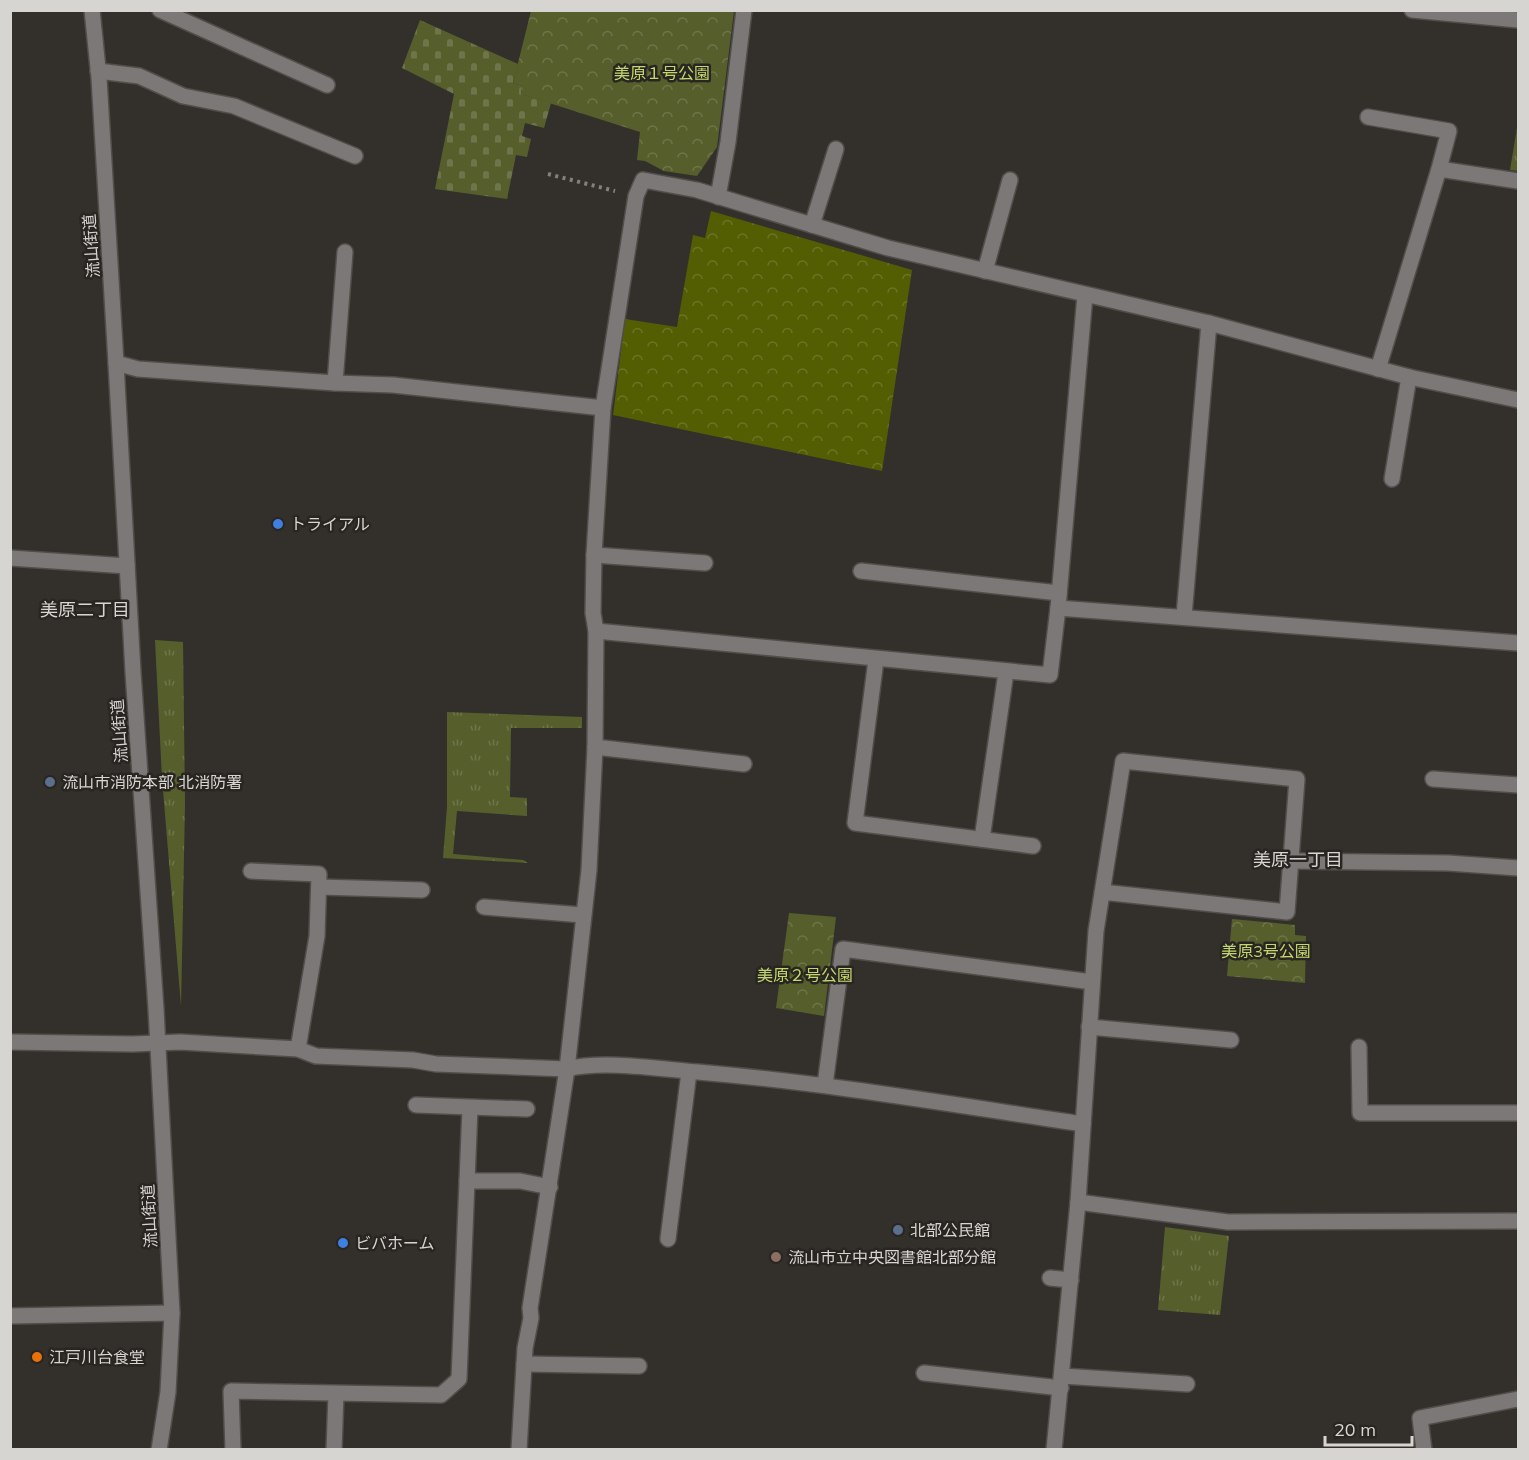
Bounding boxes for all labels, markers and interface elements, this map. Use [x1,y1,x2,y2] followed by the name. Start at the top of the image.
[614,63,710,83] park label: 美原１号公園
[79,213,103,279] street label: 流山街道
[290,514,370,534] place label: トライアル
[271,517,285,531] marker: トライアル
[40,598,130,621] district label: 美原二丁目
[107,698,131,764] street label: 流山街道
[62,772,242,792] place label: 流山市消防本部 北消防署
[43,775,57,789] marker: 流山市消防本部 北消防署
[1253,848,1343,871] district label: 美原一丁目
[1221,941,1311,961] park label: 美原3号公園
[757,965,853,985] park label: 美原２号公園
[137,1184,161,1248] street label: 流山街道
[910,1220,990,1240] place label: 北部公民館
[891,1223,905,1237] marker: 北部公民館
[355,1233,435,1253] place label: ビバホーム
[336,1236,350,1250] marker: ビバホーム
[788,1247,996,1267] place label: 流山市立中央図書館北部分館
[769,1250,783,1264] marker: 流山市立中央図書館北部分館
[49,1347,145,1367] place label: 江戸川台食堂
[30,1350,44,1364] marker: 江戸川台食堂
[1325,1409,1412,1447] scale bar
[1334,1418,1376,1441] text: 20 m

